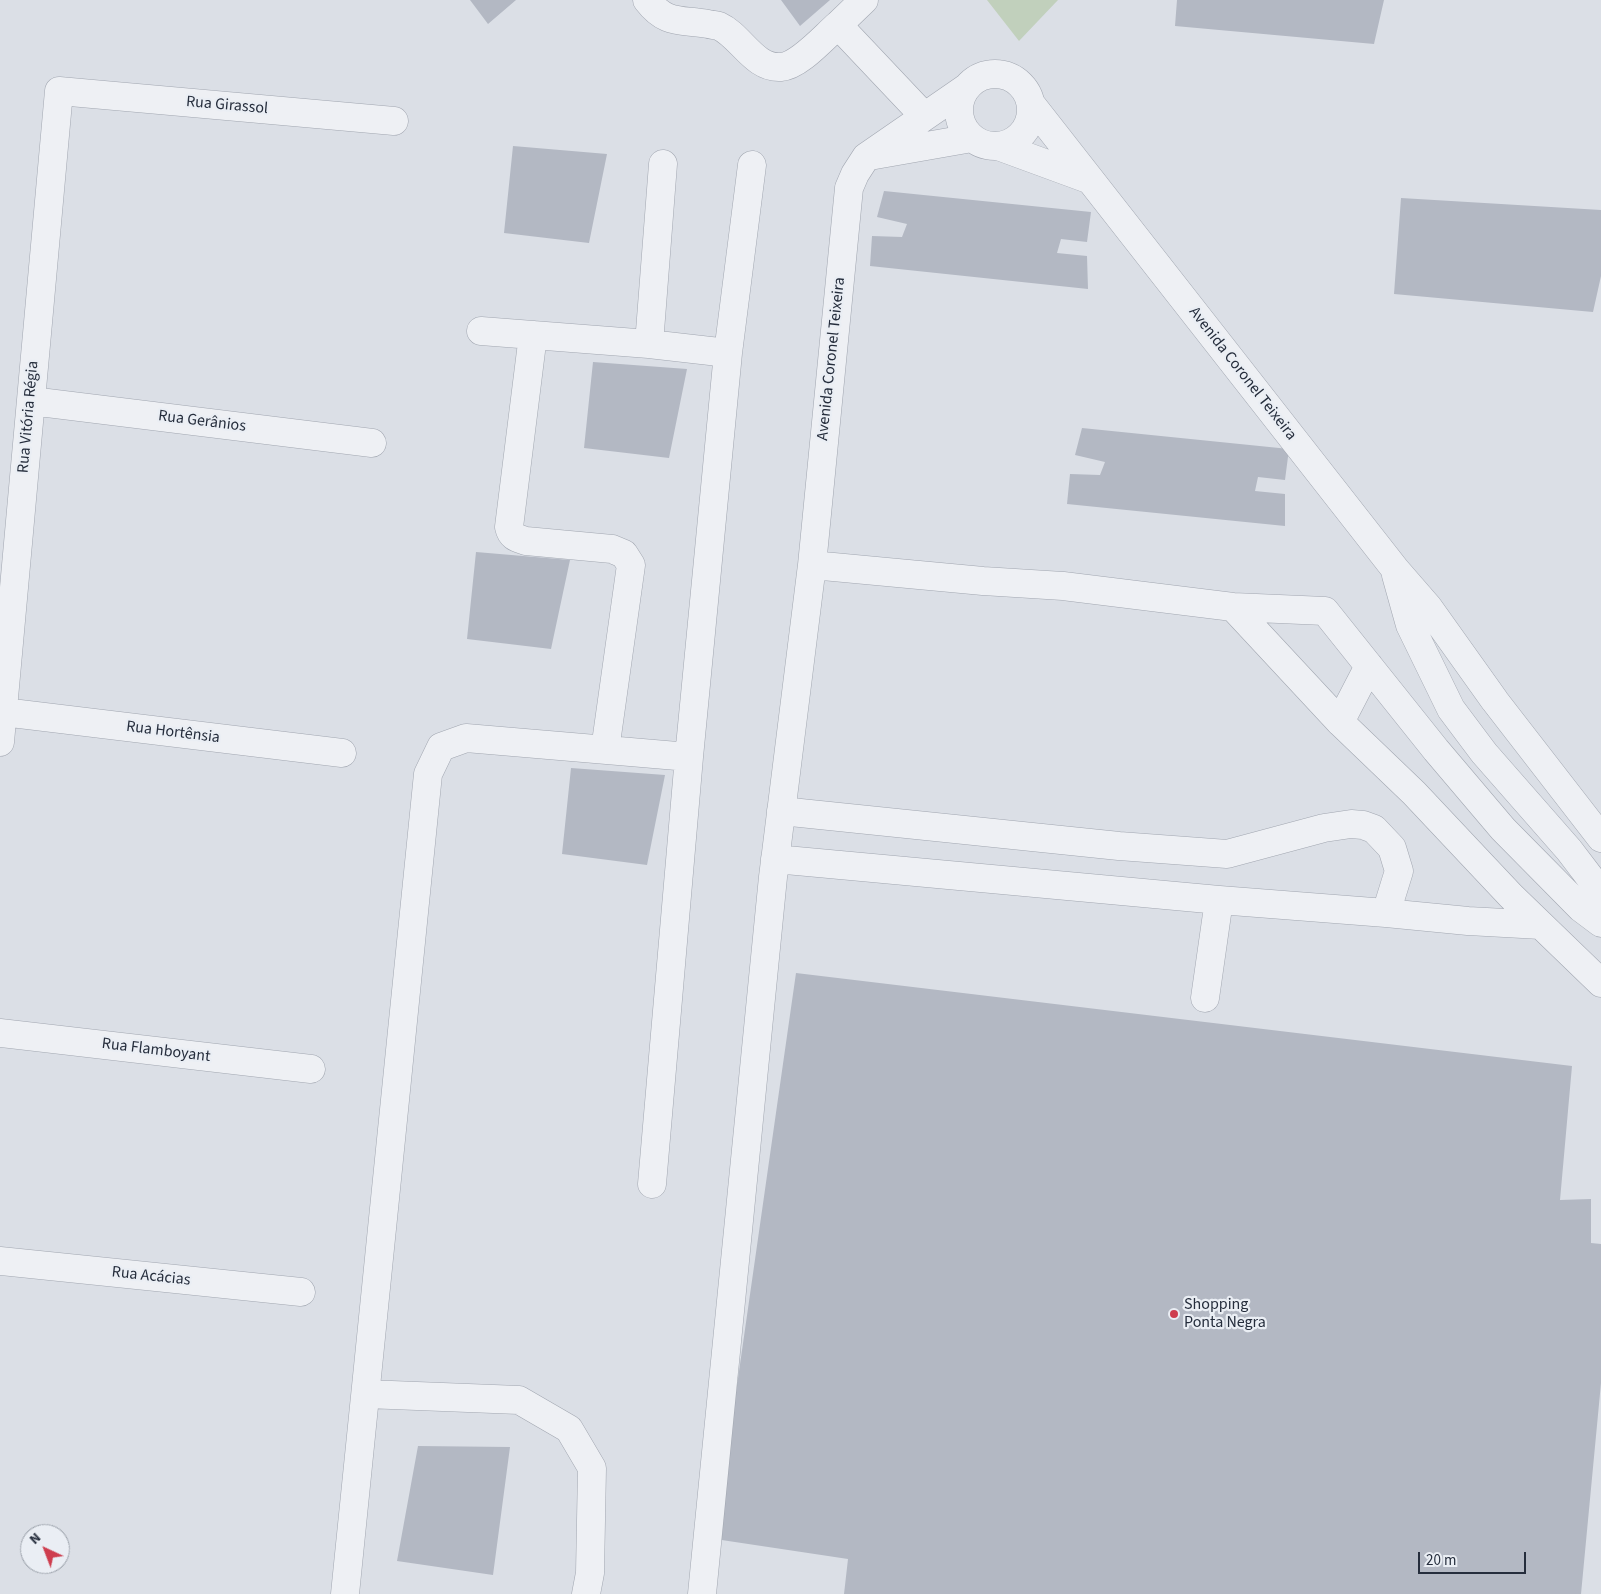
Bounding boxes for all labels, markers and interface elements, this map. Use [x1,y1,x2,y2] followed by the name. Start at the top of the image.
[185,93,269,119] street label: Rua Girassol
[814,276,850,442] street label: Avenida Coronel Teixeira
[1184,303,1300,445] street label: Avenida Coronel Teixeira
[15,360,43,474] street label: Rua Vitória Régia
[157,407,247,437] street label: Rua Gerânios
[125,718,221,748] street label: Rua Hortênsia
[101,1035,211,1067] street label: Rua Flamboyant
[111,1263,191,1291] street label: Rua Acácias
[1184,1295,1266,1333] place label: Shopping Ponta Negra
[1168,1308,1180,1320] marker: Shopping Ponta Negra
[20,1524,70,1574] north arrow
[25,1528,46,1549] text: N
[1421,1542,1528,1574] scale bar
[1426,1550,1456,1571] text: 20 m

